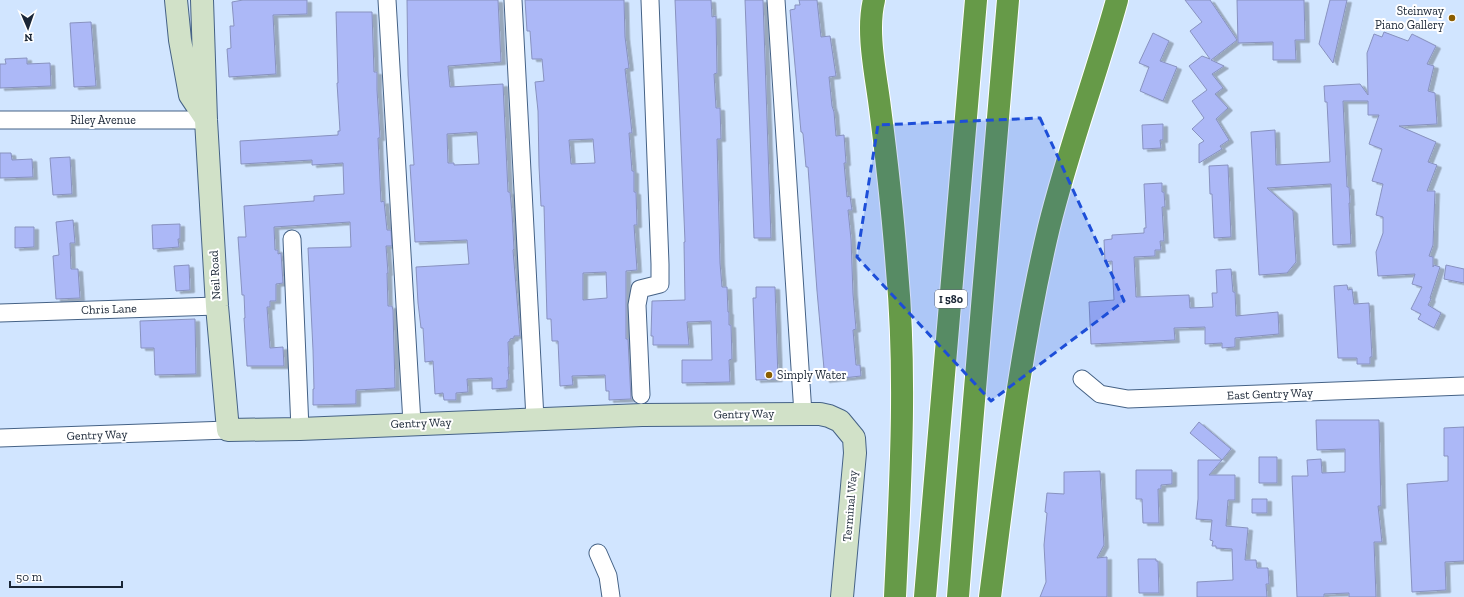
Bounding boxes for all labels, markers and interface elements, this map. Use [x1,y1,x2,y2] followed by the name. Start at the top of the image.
[1375,4,1445,32] place label: Steinway Piano Gallery
[8,8,48,48] north arrow
[1447,13,1457,23] marker: Steinway Piano Gallery
[23,31,33,44] text: N
[70,113,136,127] street label: Riley Avenue
[207,250,223,300] street label: Neil Road
[935,290,967,308] road number: I 580
[81,301,137,317] street label: Chris Lane
[777,368,847,382] place label: Simply Water
[764,370,774,380] marker: Simply Water
[1227,385,1314,402] street label: East Gentry Way
[713,406,775,422] street label: Gentry Way
[390,415,452,431] street label: Gentry Way
[66,427,128,443] street label: Gentry Way
[840,469,860,542] street label: Terminal Way
[10,563,122,589] scale bar
[16,570,43,584] text: 50 m

